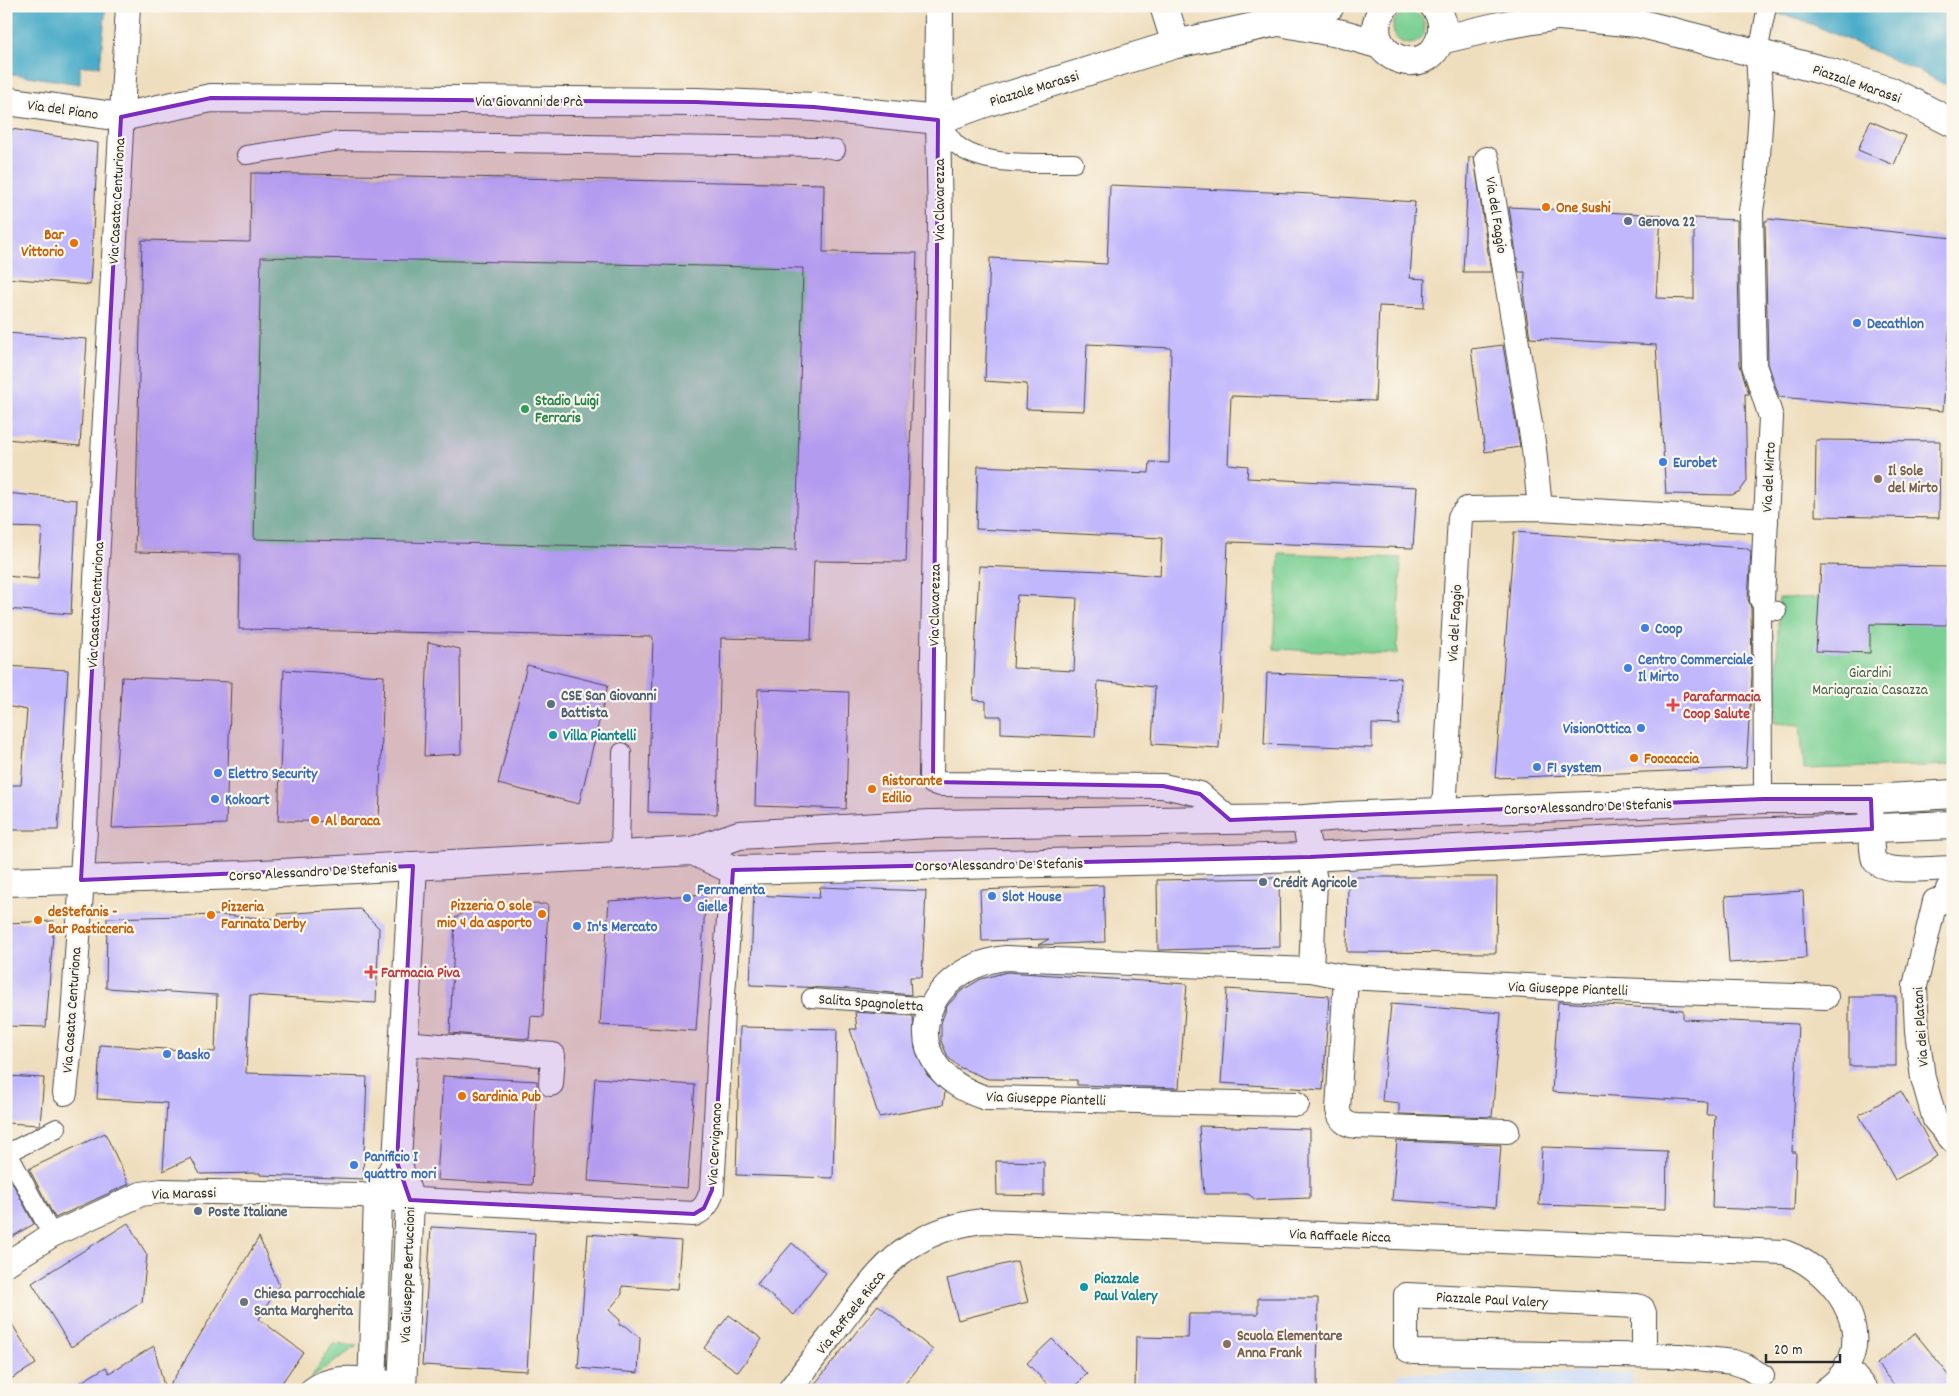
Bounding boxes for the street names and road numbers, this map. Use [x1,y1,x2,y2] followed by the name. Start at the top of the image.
[1809,59,1904,110] street label: Piazzale Marassi
[987,66,1082,114] street label: Piazzale Marassi
[475,92,583,114] street label: Via Giovanni de Prà
[26,95,100,127] street label: Via del Piano
[104,137,132,265] street label: Via Casata Centuriona
[930,158,952,241] street label: Via Clavarezza
[1478,175,1512,256] street label: Via del Faggio
[1757,441,1783,513] street label: Via del Mirto
[83,541,111,669] street label: Via Casata Centuriona
[924,563,948,646] street label: Via Clavarezza
[1443,584,1469,662] street label: Via del Faggio
[1503,794,1673,822] street label: Corso Alessandro De Stefanis
[915,854,1084,878] street label: Corso Alessandro De Stefanis
[228,858,398,888] street label: Corso Alessandro De Stefanis
[58,946,88,1074] street label: Via Casata Centuriona
[1508,977,1628,1003] street label: Via Giuseppe Piantelli
[1908,986,1936,1067] street label: Via dei Platani
[818,989,925,1019] street label: Salita Spagnoletta
[986,1087,1106,1113] street label: Via Giuseppe Piantelli
[703,1102,729,1186] street label: Via Cervignano
[152,1183,217,1207] street label: Via Marassi
[396,1206,422,1344] street label: Via Giuseppe Bertuccioni
[1289,1224,1392,1250] street label: Via Raffaele Ricca
[812,1266,892,1360] street label: Via Raffaele Ricca
[1435,1287,1549,1315] street label: Piazzale Paul Valery

